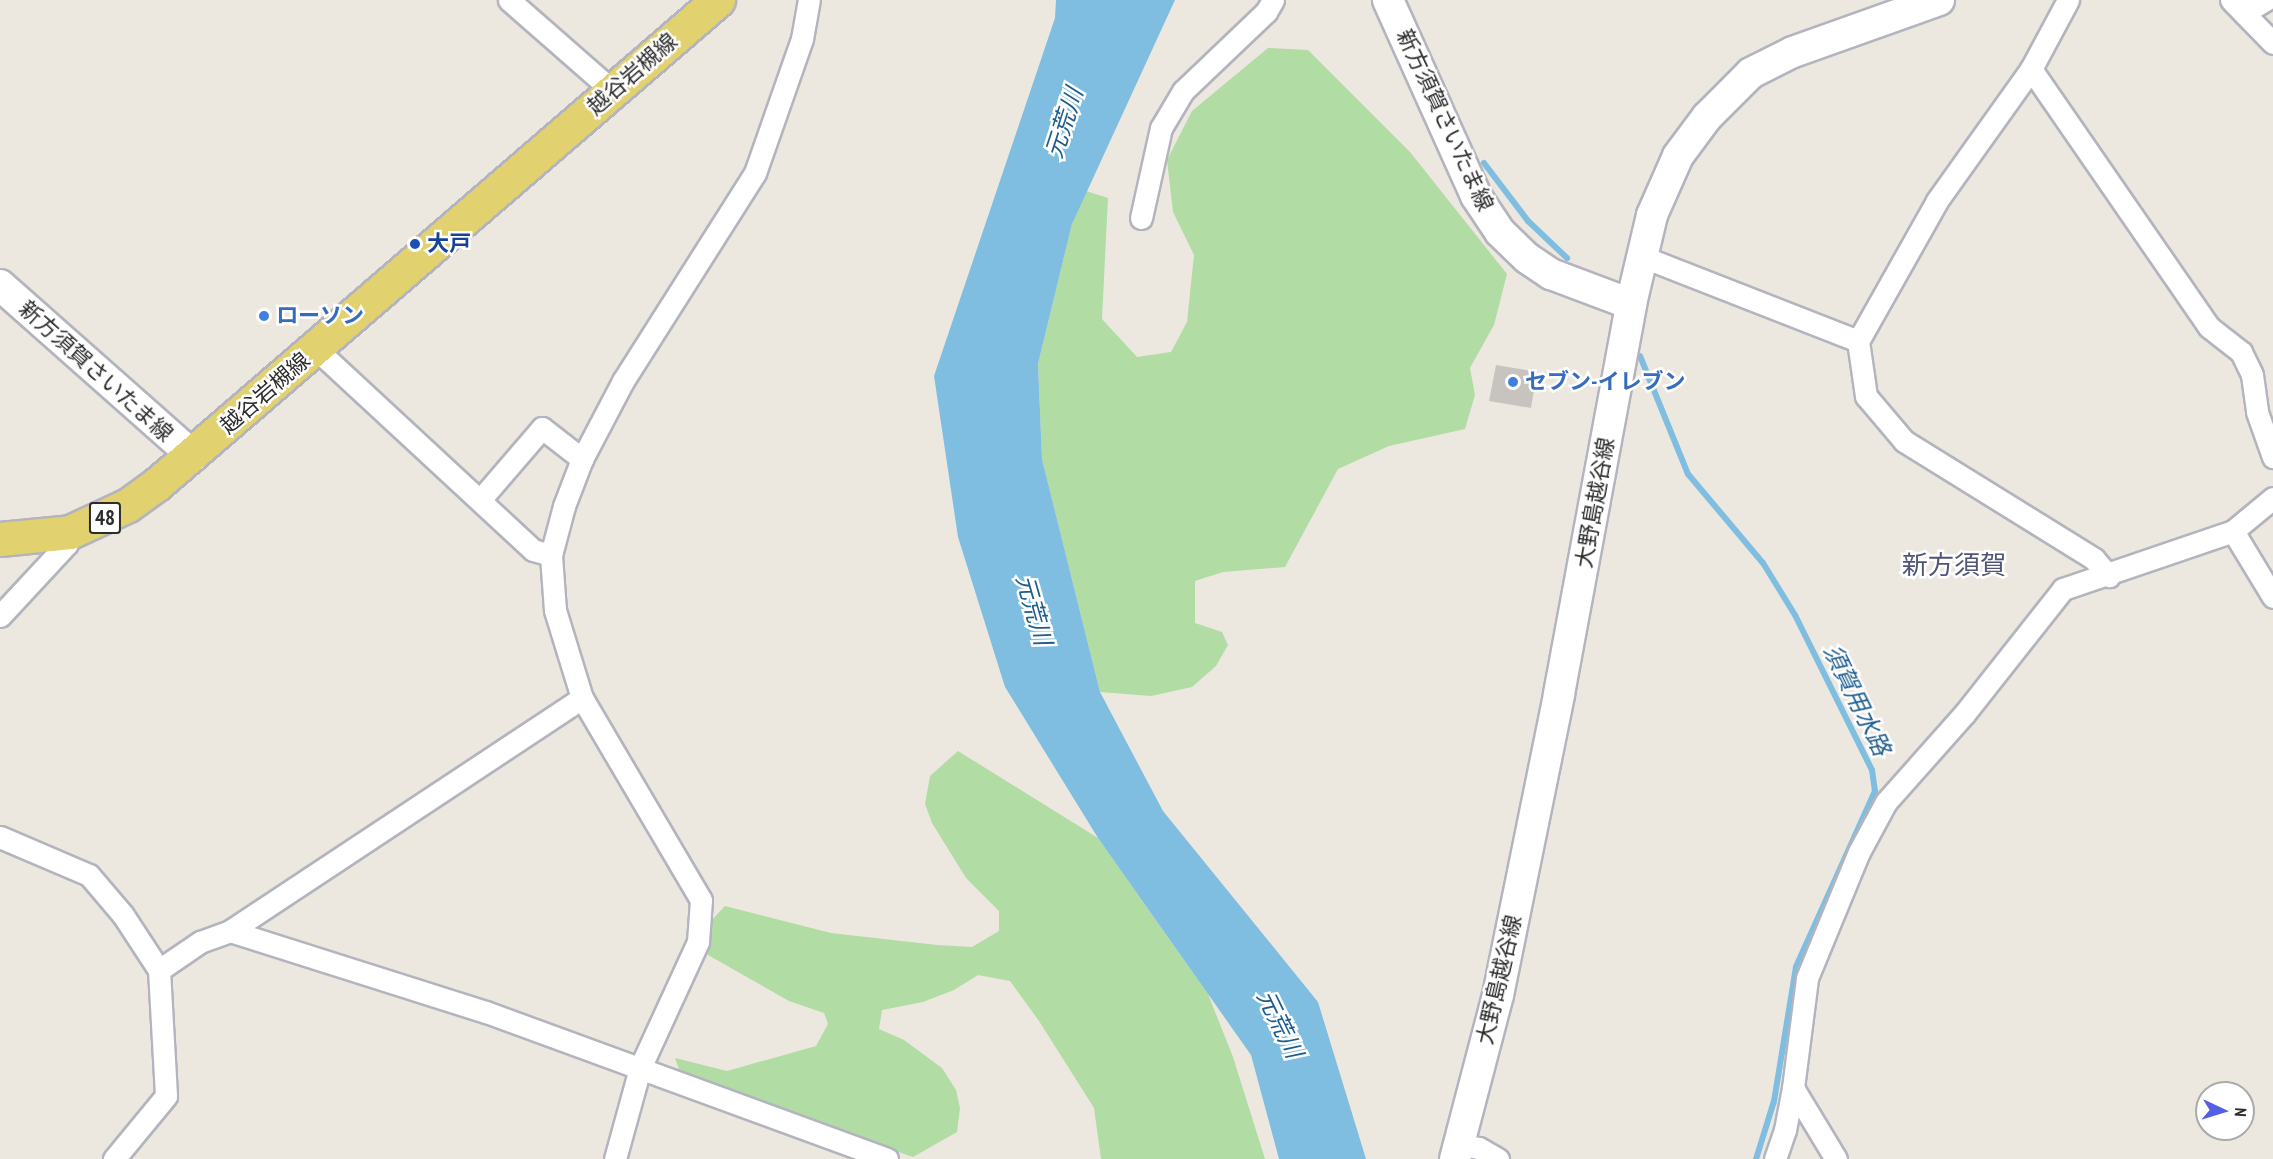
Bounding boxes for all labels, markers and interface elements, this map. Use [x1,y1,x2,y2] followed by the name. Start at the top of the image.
[1391,25,1499,215] street label: 新方須賀さいたま線
[582,28,682,120] street label: 越谷岩槻線
[1039,84,1089,162] water label: 元荒川
[427,231,471,257] place label: 大戸
[408,237,422,251] marker: 大戸
[14,295,178,447] street label: 新方須賀さいたま線
[276,303,364,329] place label: ローソン
[257,309,271,323] marker: ローソン
[215,347,315,439] street label: 越谷岩槻線
[1525,369,1686,395] place label: セブン-イレブン
[1506,375,1520,389] marker: セブン-イレブン
[1571,436,1619,570] street label: 大野島越谷線
[88,500,122,536] road number: 48
[1902,549,2006,581] district label: 新方須賀
[1010,571,1058,649] water label: 元荒川
[1818,640,1896,760] water label: 須賀用水路
[1471,913,1527,1047] street label: 大野島越谷線
[1251,985,1309,1063] water label: 元荒川
[2195,1081,2255,1141] north arrow
[2231,1107,2251,1117] text: N

